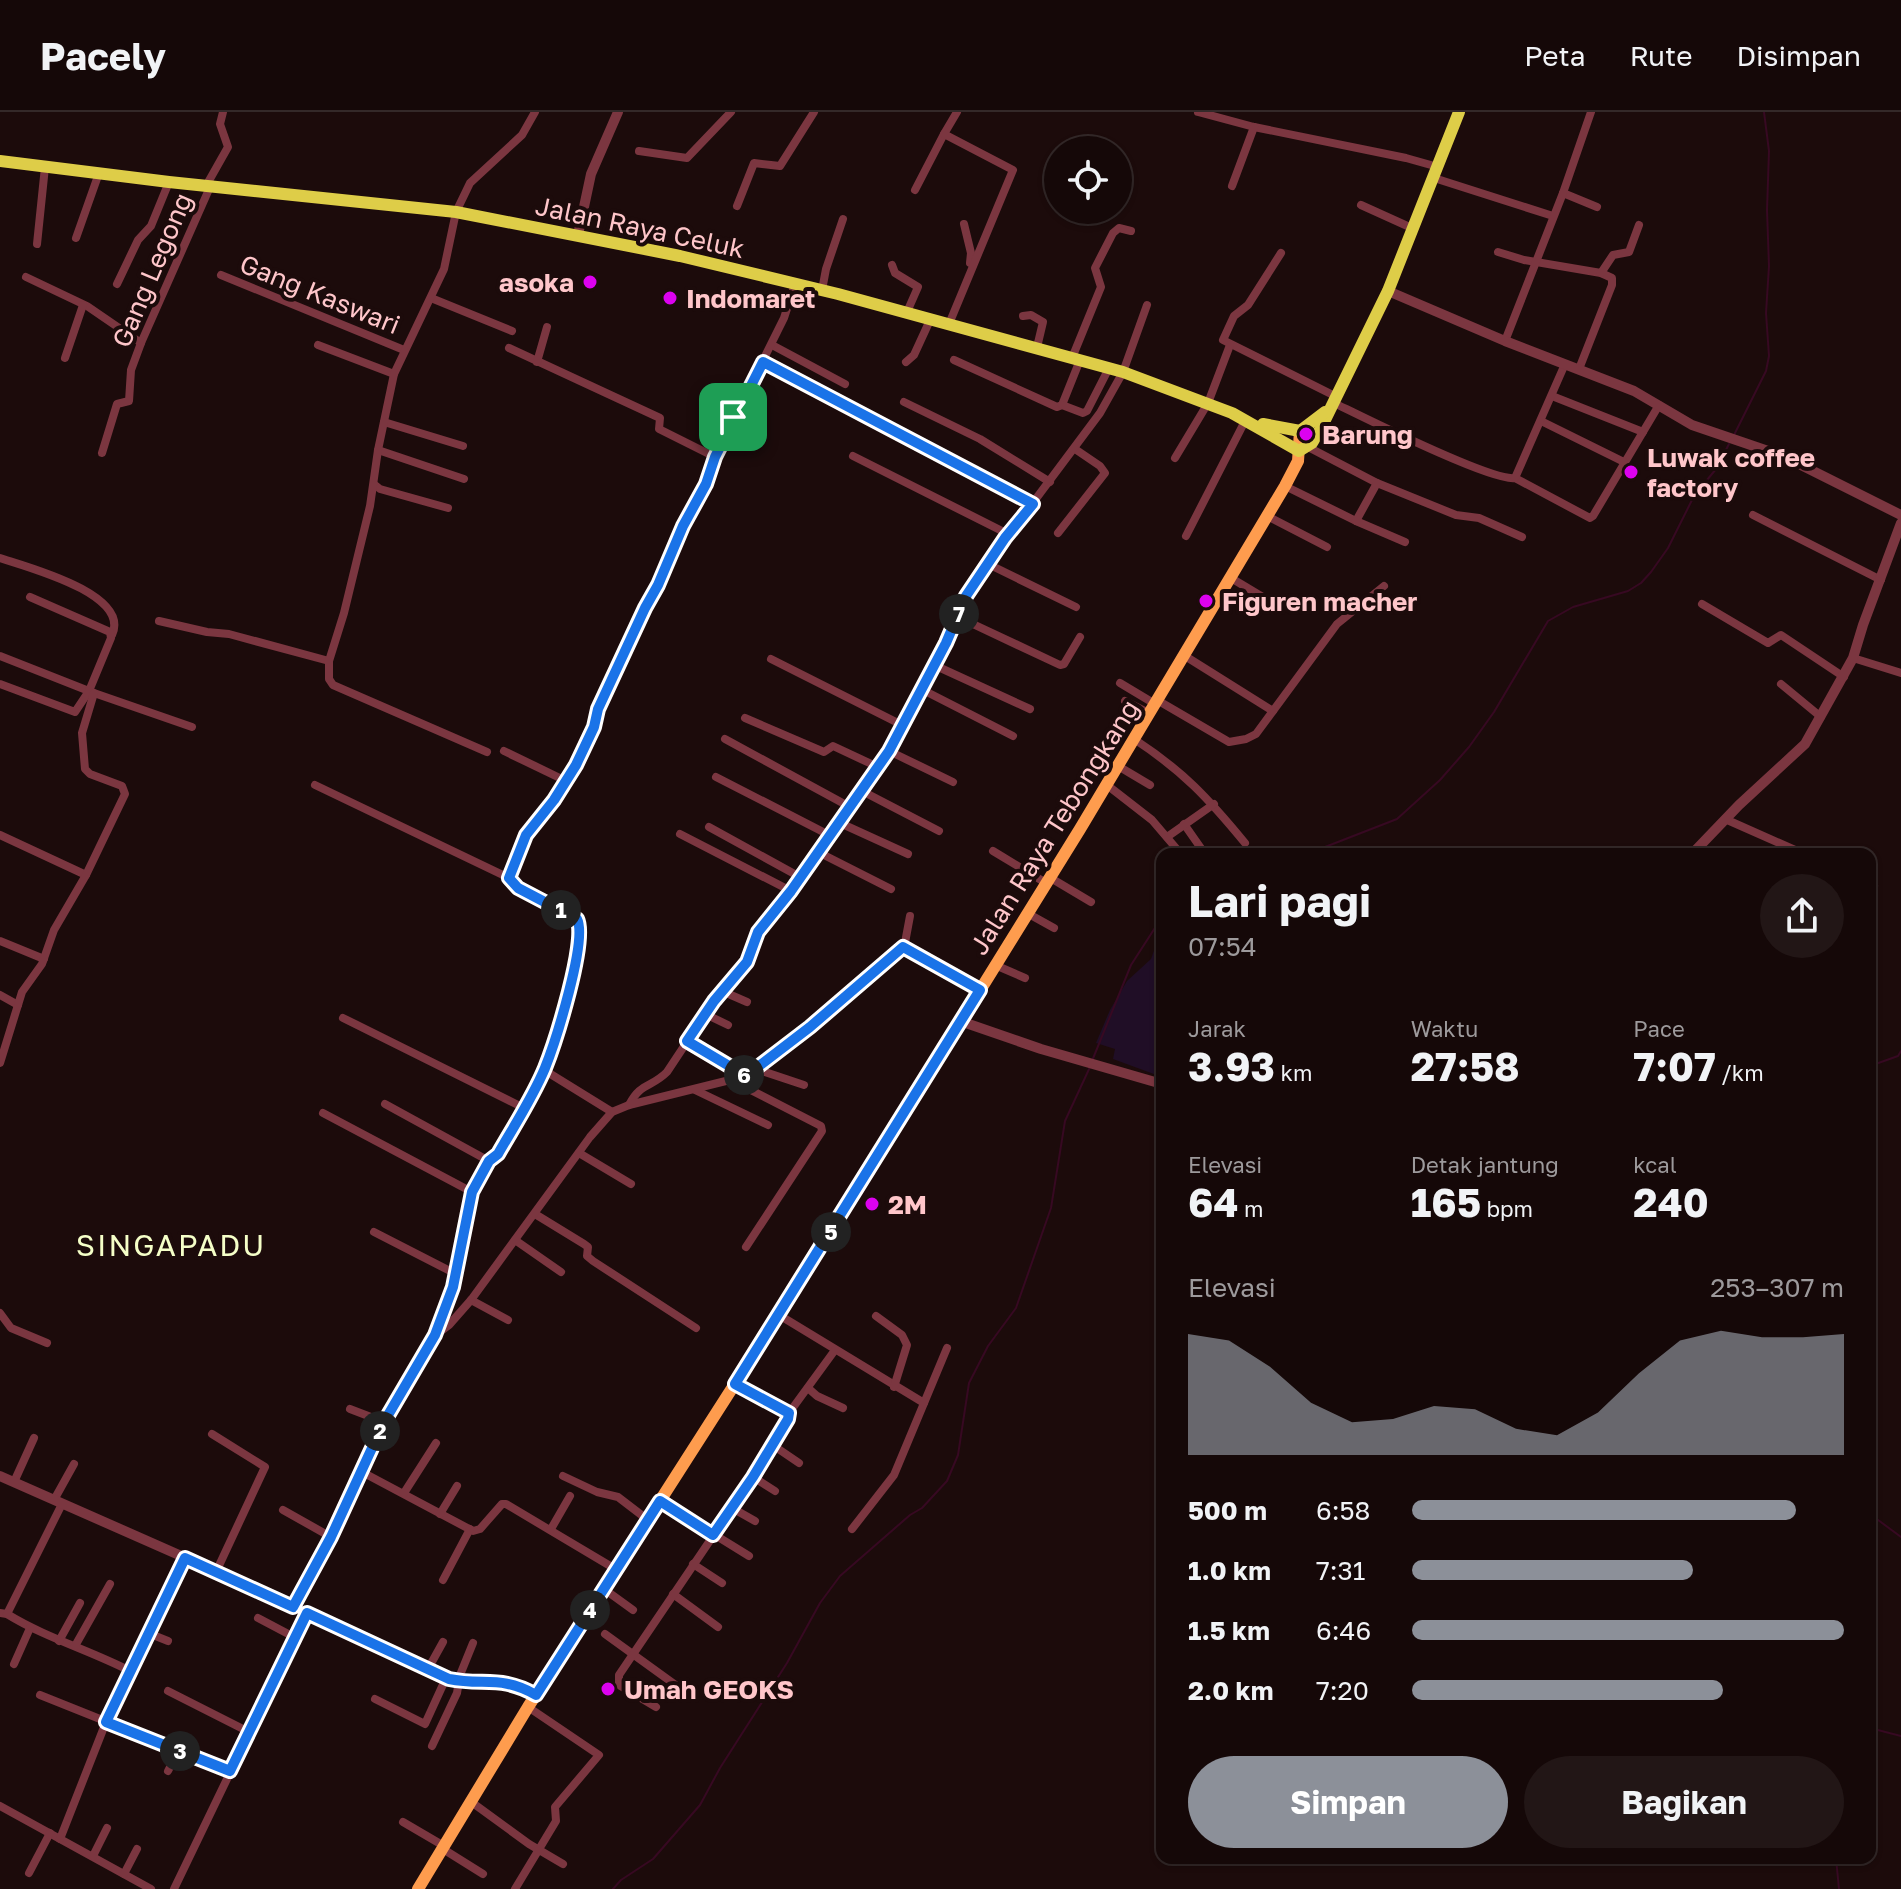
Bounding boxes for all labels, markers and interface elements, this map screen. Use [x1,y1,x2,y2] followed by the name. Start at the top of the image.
[40,33,166,78] text: Pacely
[1524,39,1586,72] text: Peta
[1630,39,1693,72] text: Rute
[1737,39,1861,72] text: Disimpan
[1044,136,1132,224] map controls
[1044,136,1132,224] button: locate
[106,188,198,352] street label: Gang Legong
[533,190,748,264] street label: Jalan Raya Celuk
[235,248,405,340] street label: Gang Kaswari
[499,267,574,298] place label: asoka
[581,273,599,291] marker: asoka
[686,283,815,314] place label: Indomaret
[661,289,679,307] marker: Indomaret
[699,383,767,451] pin
[711,395,755,439] icon: arrive
[1322,419,1413,450] place label: Barung
[1297,425,1315,443] marker: Barung
[1647,442,1815,503] place label: Luwak coffee factory
[1622,463,1640,481] marker: Luwak coffee factory
[1222,586,1417,617] place label: Figuren macher
[1197,592,1215,610] marker: Figuren macher
[939,594,979,634] pin: 7
[953,600,965,627] text: 7
[963,694,1145,960] street label: Jalan Raya Tebongkang
[1188,874,1371,927] text: Lari pagi
[1760,874,1844,958] button: share
[541,890,581,930] pin: 1
[555,896,567,923] text: 1
[1188,931,1257,962] text: 07:54
[1188,1015,1246,1042] text: Jarak
[1411,1015,1478,1042] text: Waktu
[1633,1015,1685,1042] text: Pace
[1188,1042,1275,1090] text: 3.93
[1411,1042,1520,1090] text: 27:58
[1633,1042,1716,1090] text: 7:07
[724,1055,764,1095] pin: 6
[1275,1059,1312,1086] text: km
[1716,1059,1764,1086] text: /km
[737,1061,751,1088] text: 6
[1188,1151,1262,1178] text: Elevasi
[1411,1151,1559,1178] text: Detak jantung
[1633,1151,1677,1178] text: kcal
[1188,1178,1238,1226] text: 64
[1411,1178,1481,1226] text: 165
[1633,1178,1709,1226] text: 240
[888,1189,927,1220] place label: 2M
[863,1195,881,1213] marker: 2M
[1238,1195,1263,1222] text: m
[1481,1195,1533,1222] text: bpm
[811,1212,851,1252] pin: 5
[824,1218,838,1245] text: 5
[76,1227,266,1263] district label: SINGAPADU
[1188,1272,1276,1303] text: Elevasi
[1710,1272,1844,1303] text: 253–307 m
[360,1411,400,1451] pin: 2
[373,1417,387,1444] text: 2
[1188,1495,1267,1526] text: 500 m
[1316,1495,1370,1526] text: 6:58
[1188,1555,1271,1586] text: 1.0 km
[1316,1555,1365,1586] text: 7:31
[570,1590,610,1630] pin: 4
[583,1596,597,1623] text: 4
[1188,1615,1270,1646] text: 1.5 km
[1316,1615,1371,1646] text: 6:46
[624,1674,794,1705] place label: Umah GEOKS
[1188,1675,1273,1706] text: 2.0 km
[1316,1675,1369,1706] text: 7:20
[599,1680,617,1698] marker: Umah GEOKS
[160,1731,200,1771] pin: 3
[173,1737,187,1764] text: 3
[1188,1756,1508,1848] button: Simpan
[1524,1756,1844,1848] button: Bagikan

